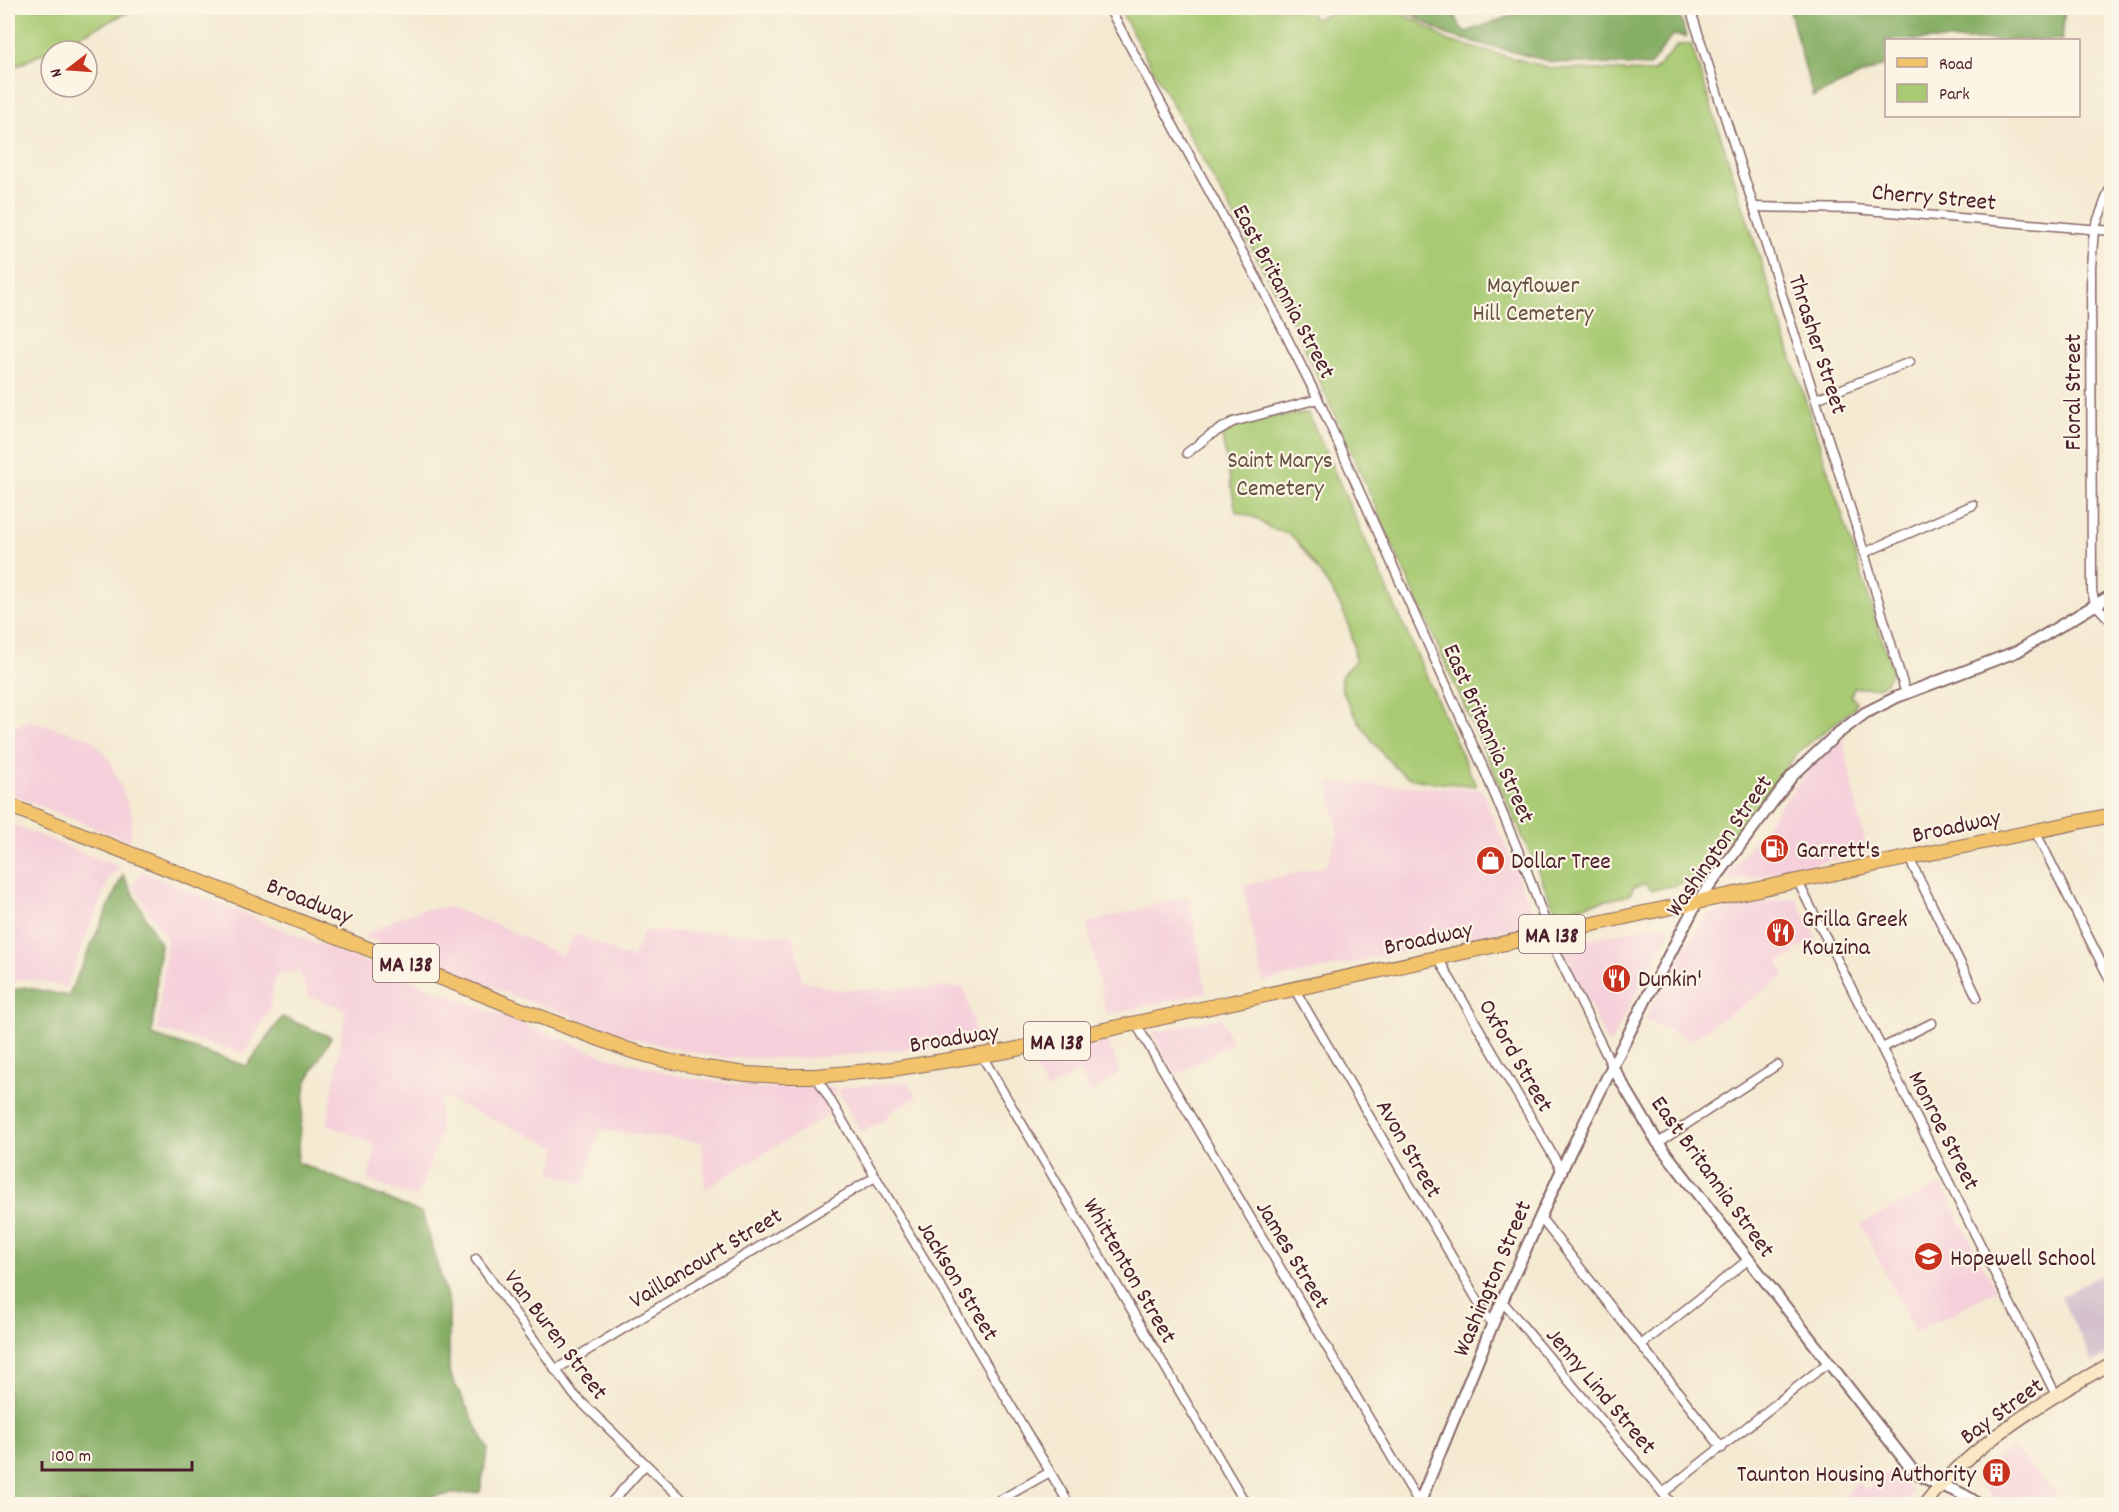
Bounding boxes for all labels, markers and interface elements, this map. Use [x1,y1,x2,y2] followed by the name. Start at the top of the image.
[39,39,99,99] north arrow
[1885,39,2080,117] legend
[1939,53,1973,78] text: Road
[45,65,69,80] text: N
[1939,83,1970,108] text: Park
[1870,177,1997,221] street label: Cherry Street
[1222,199,1343,386] street label: East Britannia Street
[1472,270,1595,332] park label: Mayflower Hill Cemetery
[1778,271,1855,419] street label: Thrasher Street
[2058,333,2092,450] street label: Floral Street
[1227,445,1333,507] park label: Saint Marys Cemetery
[1432,639,1542,829] street label: East Britannia Street
[1659,769,1782,925] street label: Washington Street
[1909,802,2005,854] street label: Broadway
[1759,833,1791,865] fuel station icon: Garrett's
[1796,835,1880,869] place label: Garrett's
[1474,844,1506,876] shop icon: Dollar Tree
[1511,846,1611,880] place label: Dollar Tree
[261,870,358,936] street label: Broadway
[1802,904,1908,966] place label: Grilla Greek Kouzina
[1381,914,1477,966] street label: Broadway
[1519,915,1585,953] road number: MA 138
[1765,916,1797,948] restaurant icon: Grilla Greek Kouzina
[373,944,439,982] road number: MA 138
[1601,962,1633,994] restaurant icon: Dunkin'
[1638,964,1702,998] place label: Dunkin'
[1468,994,1561,1120] street label: Oxford Street
[907,1016,1003,1064] street label: Broadway
[1024,1022,1090,1060] road number: MA 138
[1898,1066,1987,1197] street label: Monroe Street
[1641,1090,1782,1266] street label: East Britannia Street
[1366,1094,1449,1205] street label: Avon Street
[1073,1192,1184,1351] street label: Whittenton Street
[1246,1195,1337,1316] street label: James Street
[1446,1196,1542,1362] street label: Washington Street
[624,1200,790,1319] street label: Vaillancourt Street
[907,1215,1006,1348] street label: Jackson Street
[1913,1241,1945,1273] school or university icon: Hopewell School
[1950,1243,2096,1277] place label: Hopewell School
[494,1263,615,1408] street label: Van Buren Street
[1536,1321,1663,1463] street label: Jenny Lind Street
[1954,1370,2052,1454] street label: Bay Street
[42,1434,192,1472] scale bar
[51,1445,91,1470] text: 100 m
[1981,1457,2013,1489] building icon: Taunton Housing Authority
[1737,1459,1977,1493] place label: Taunton Housing Authority

